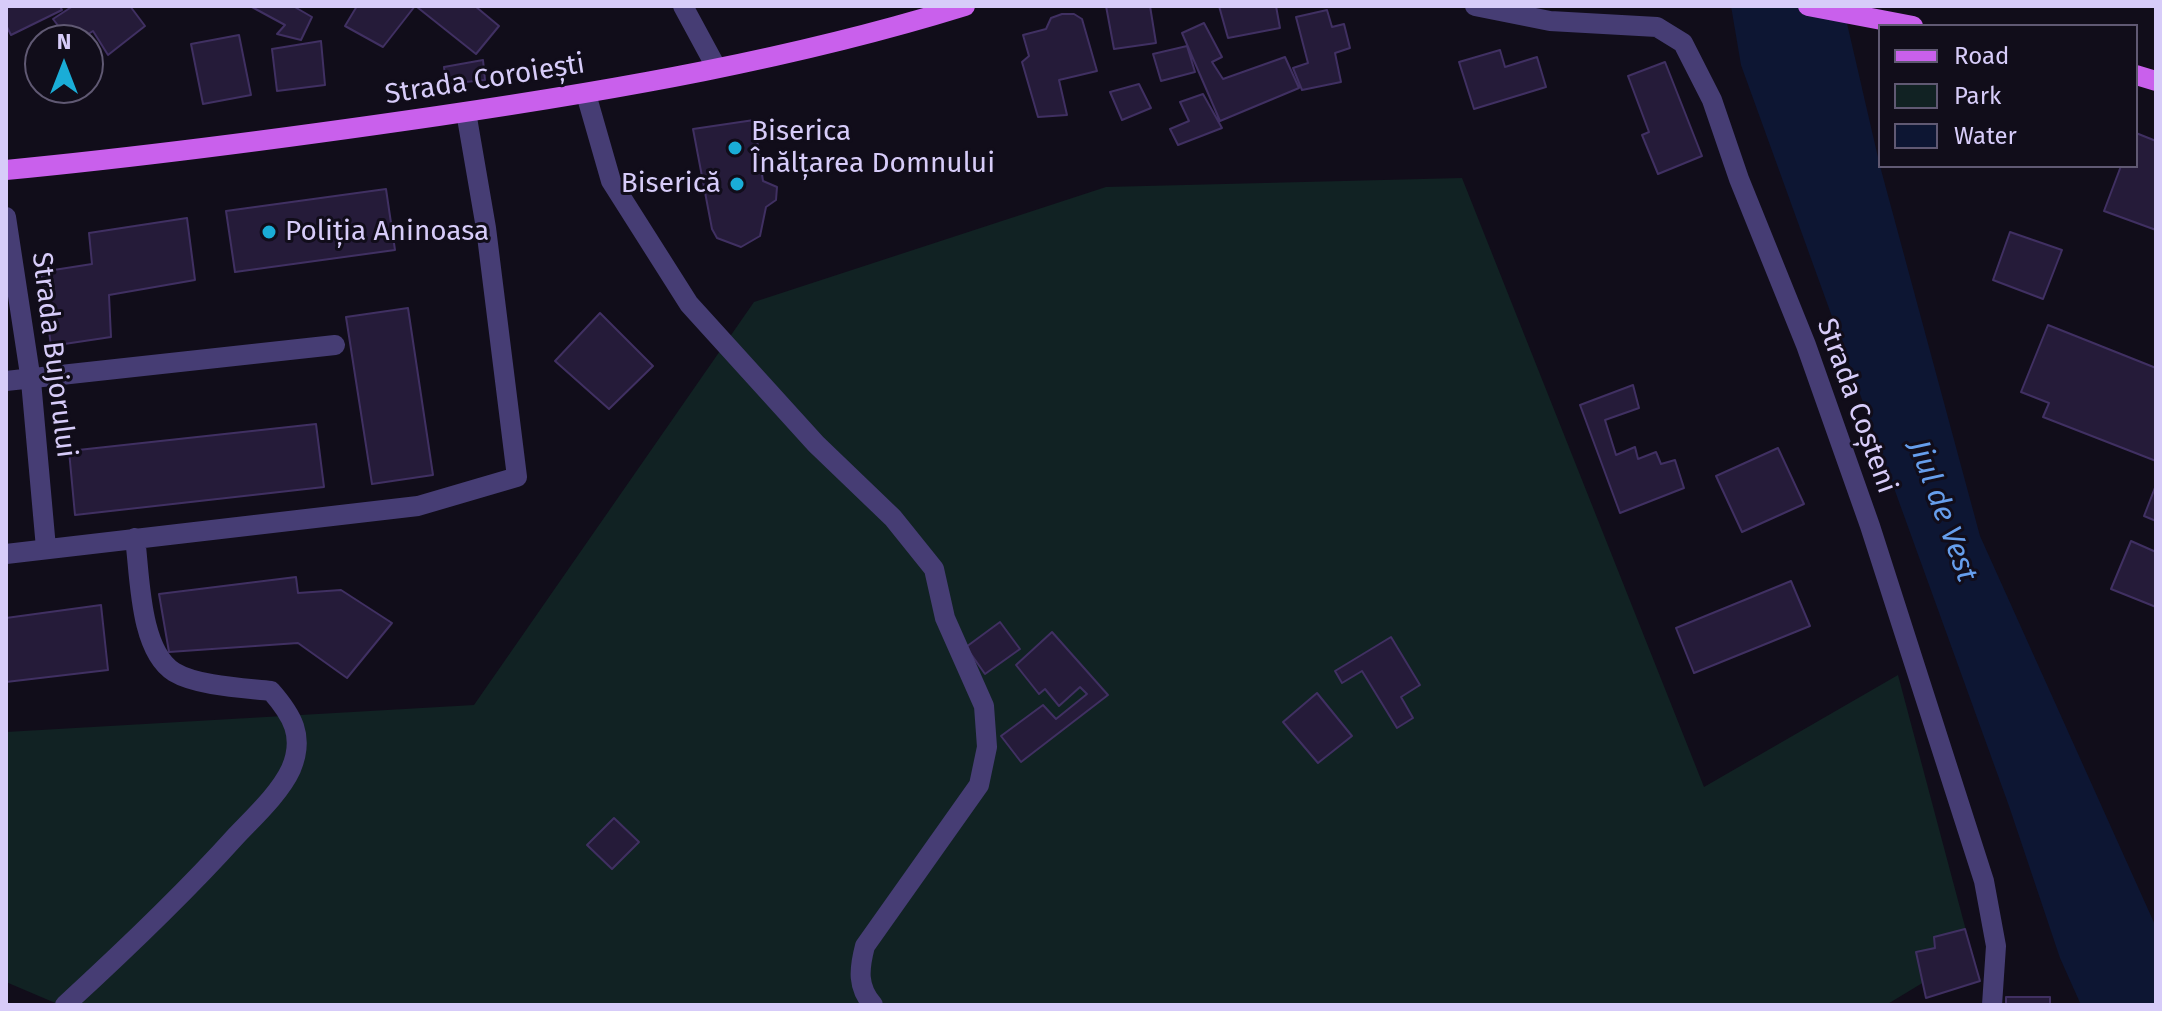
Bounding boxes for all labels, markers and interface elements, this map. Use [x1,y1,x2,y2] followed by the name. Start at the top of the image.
[24,24,104,104] north arrow
[1878,24,2138,168] legend
[57,28,71,55] text: N
[1954,42,2009,70] text: Road
[383,48,587,112] street label: Strada Coroiești
[1954,82,2001,110] text: Park
[751,115,995,181] place label: Biserica Înălțarea Domnului
[1954,122,2017,150] text: Water
[726,139,744,157] marker: Biserica Înălțarea Domnului
[621,167,721,201] place label: Biserică
[728,175,746,193] marker: Biserică
[285,215,489,249] place label: Poliția Aninoasa
[260,223,278,241] marker: Poliția Aninoasa
[24,250,82,460] street label: Strada Bujorului
[1809,314,1903,498] street label: Strada Coșteni
[1900,435,1984,587] water label: Jiul de Vest

